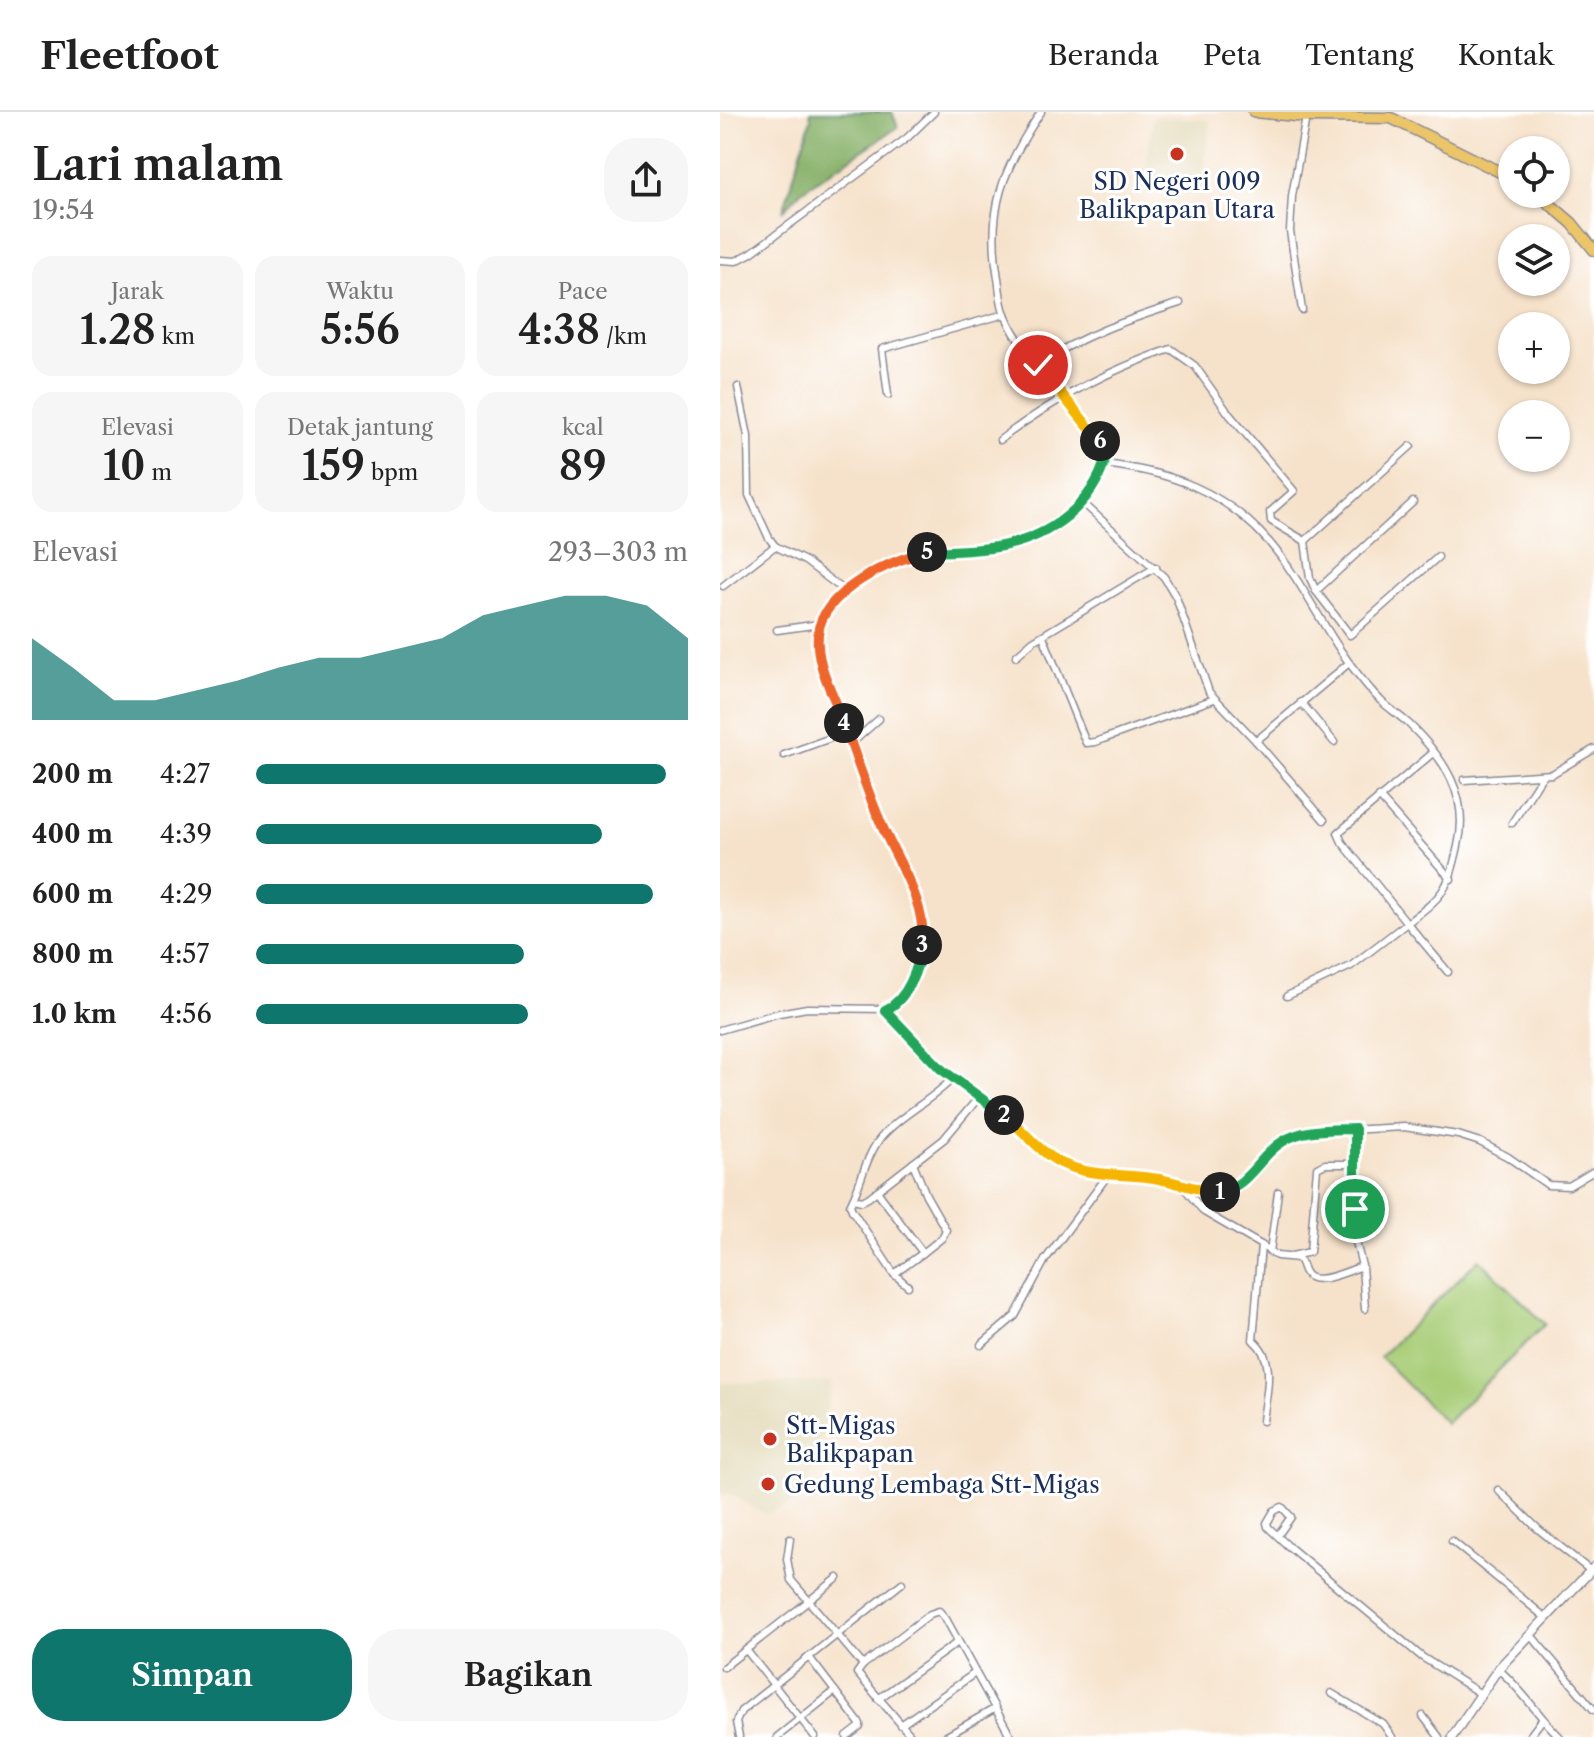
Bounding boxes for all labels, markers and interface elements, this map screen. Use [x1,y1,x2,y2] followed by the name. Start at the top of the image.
[40,32,219,79] text: Fleetfoot
[1048,38,1159,72] text: Beranda
[1203,38,1261,72] text: Peta
[1305,38,1414,72] text: Tentang
[1458,38,1554,72] text: Kontak
[1498,136,1570,472] map controls
[1498,136,1570,208] button: locate
[32,137,283,191] text: Lari malam
[604,138,688,222] button: share
[1168,145,1186,163] marker: SD Negeri 009 Balikpapan Utara
[1079,167,1275,224] place label: SD Negeri 009 Balikpapan Utara
[32,194,95,226] text: 19:54
[1498,224,1570,296] button: layers
[111,278,164,305] text: Jarak
[326,278,394,305] text: Waktu
[558,278,608,305] text: Pace
[80,305,156,354] text: 1.28
[320,305,400,354] text: 5:56
[518,305,600,354] text: 4:38
[1498,312,1570,384] button: +
[156,323,195,350] text: km
[600,323,647,350] text: /km
[1004,331,1072,399] pin
[1016,343,1060,387] icon: check
[1498,400,1570,472] button: −
[101,414,174,441] text: Elevasi
[287,414,433,441] text: Detak jantung
[562,414,603,441] text: kcal
[1080,421,1120,461] pin: 6
[1093,427,1107,454] text: 6
[103,441,146,490] text: 10
[302,441,365,490] text: 159
[559,441,607,490] text: 89
[146,459,172,486] text: m
[365,459,418,486] text: bpm
[907,532,947,572] pin: 5
[32,536,118,568] text: Elevasi
[548,536,688,568] text: 293–303 m
[921,538,933,565] text: 5
[824,703,864,743] pin: 4
[837,709,851,736] text: 4
[32,758,113,790] text: 200 m
[160,758,210,790] text: 4:27
[32,818,113,850] text: 400 m
[160,818,212,850] text: 4:39
[32,878,113,910] text: 600 m
[160,878,213,910] text: 4:29
[902,925,942,965] pin: 3
[916,931,928,958] text: 3
[32,938,114,970] text: 800 m
[160,938,209,970] text: 4:57
[32,998,117,1030] text: 1.0 km
[160,998,212,1030] text: 4:56
[984,1095,1024,1135] pin: 2
[998,1101,1011,1128] text: 2
[1200,1172,1240,1212] pin: 1
[1321,1175,1389,1243] pin
[1215,1178,1225,1205] text: 1
[1333,1187,1377,1231] icon: arrive
[786,1411,914,1468] place label: Stt-Migas Balikpapan
[761,1430,779,1448] marker: Stt-Migas Balikpapan
[784,1470,1100,1499] place label: Gedung Lembaga Stt-Migas
[759,1475,777,1493] marker: Gedung Lembaga Stt-Migas
[32,1629,352,1721] button: Simpan
[368,1629,688,1721] button: Bagikan

